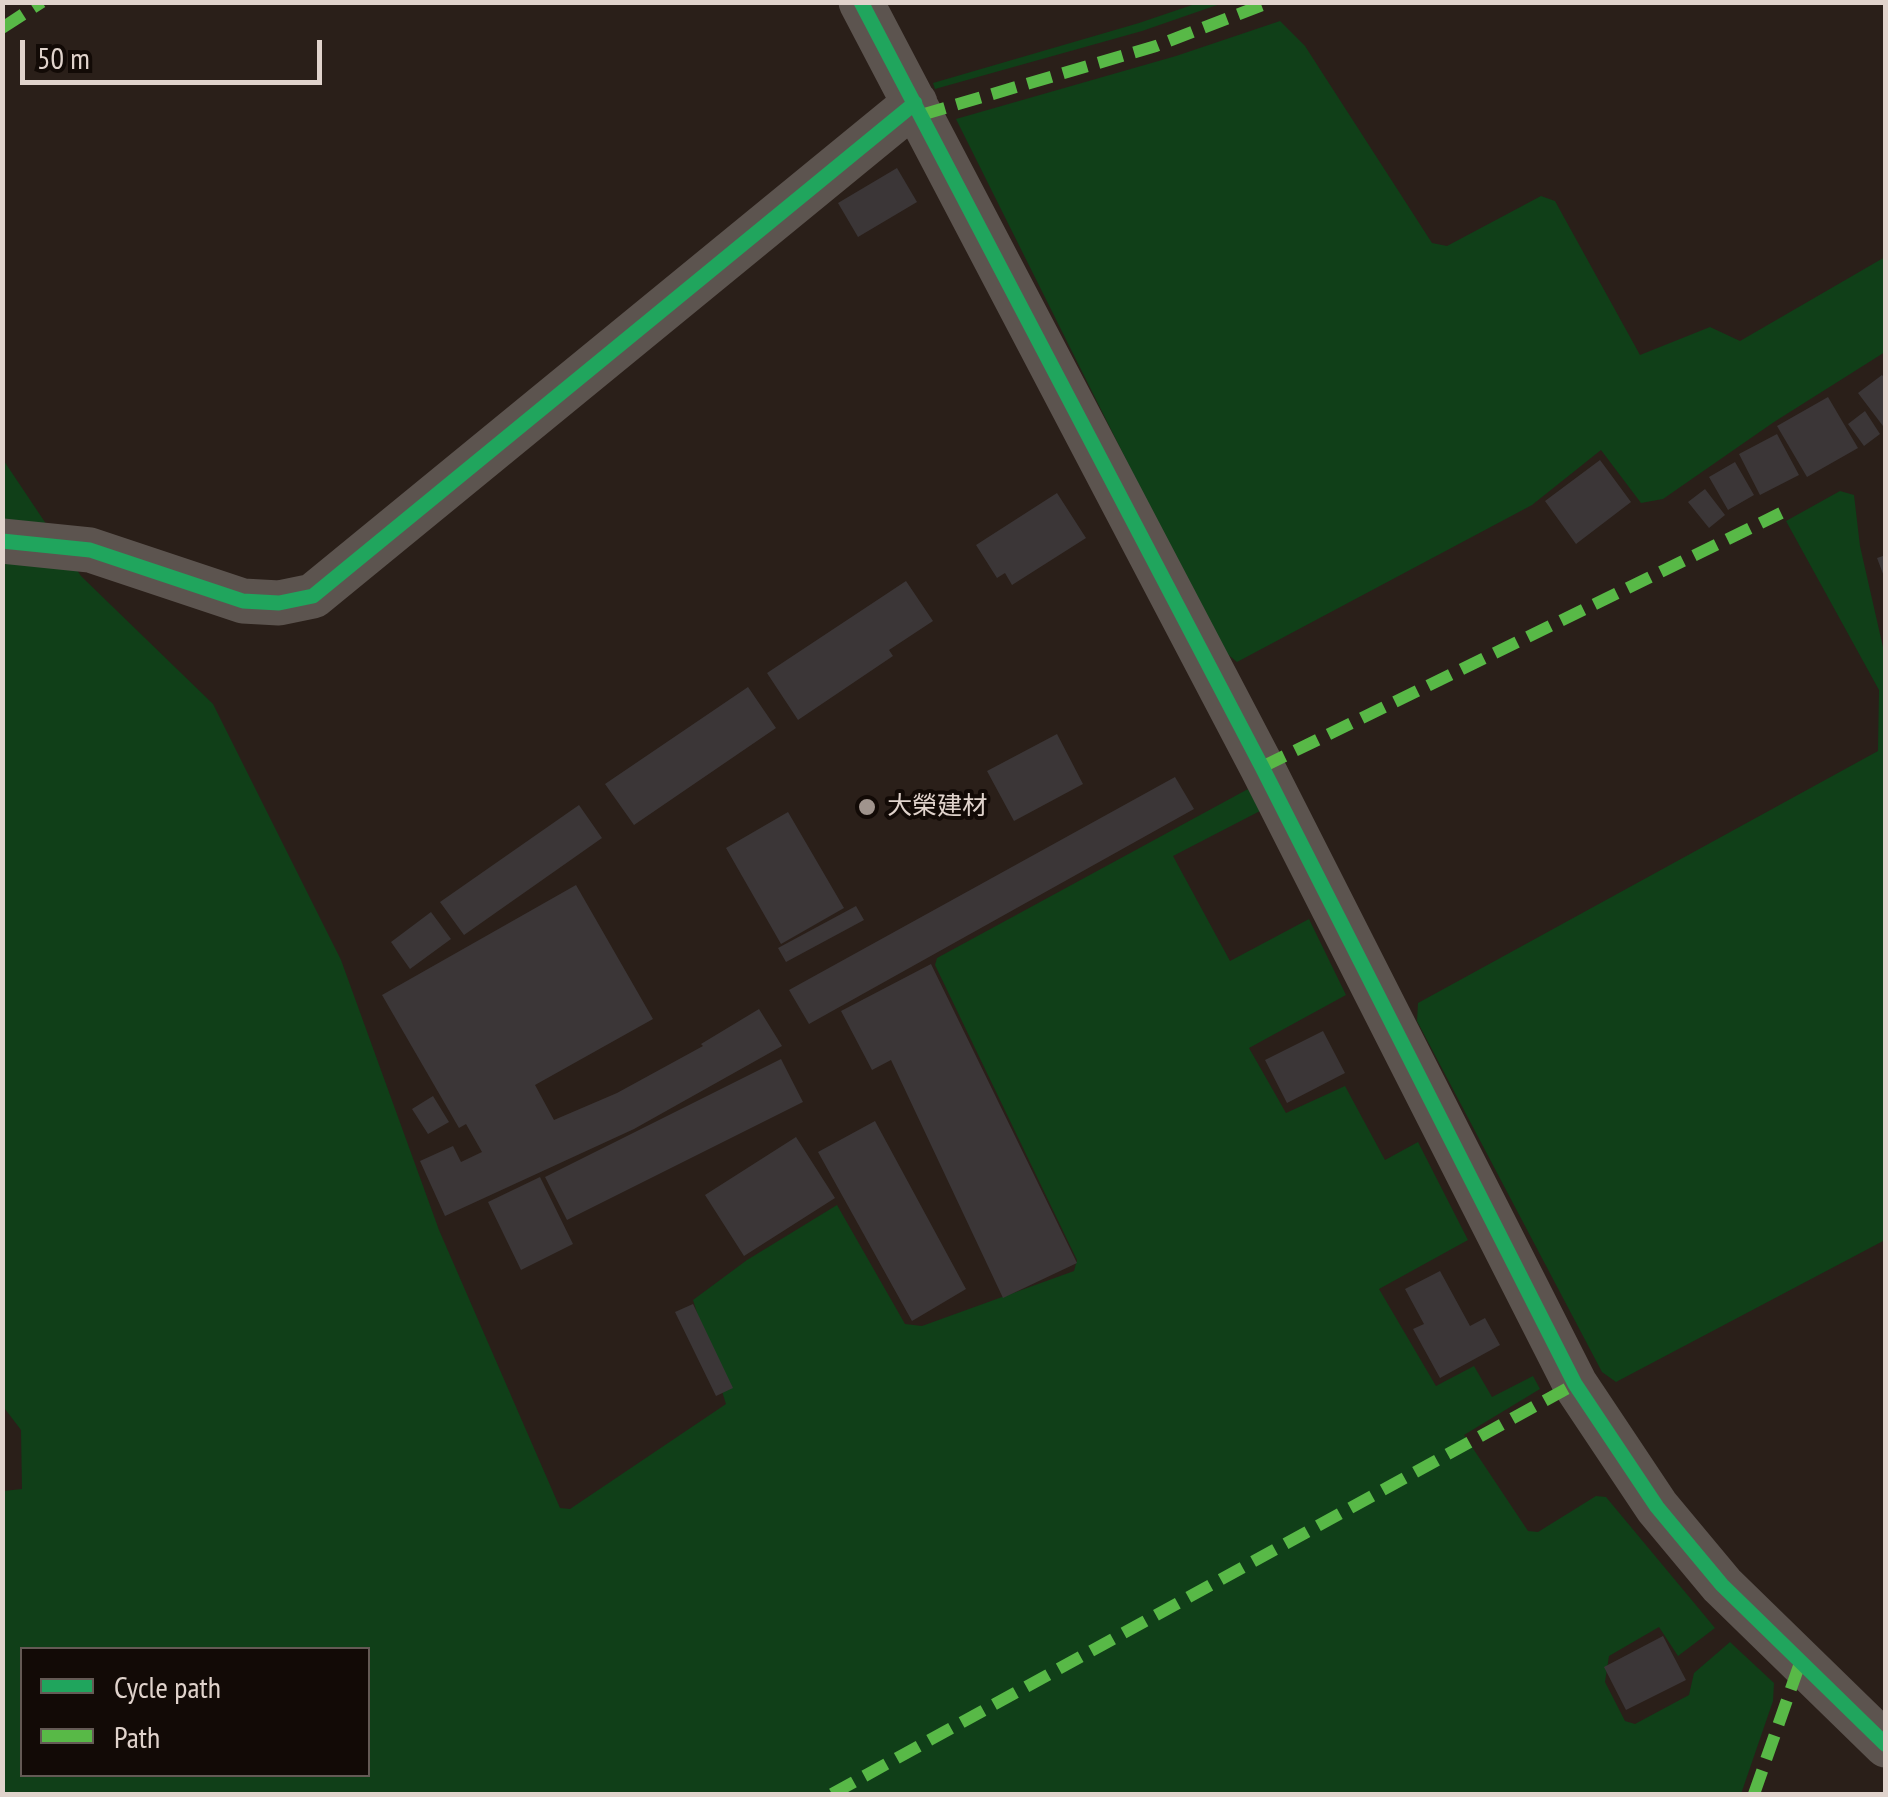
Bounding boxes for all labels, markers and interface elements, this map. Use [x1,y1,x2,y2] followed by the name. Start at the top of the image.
[25,20,328,82] scale bar
[37,38,90,77] text: 50 m
[887,792,987,822] place label: 大榮建材
[856,796,878,818] marker: 大榮建材
[20,1647,370,1777] legend
[114,1667,221,1706] text: Cycle path
[114,1717,160,1756] text: Path

